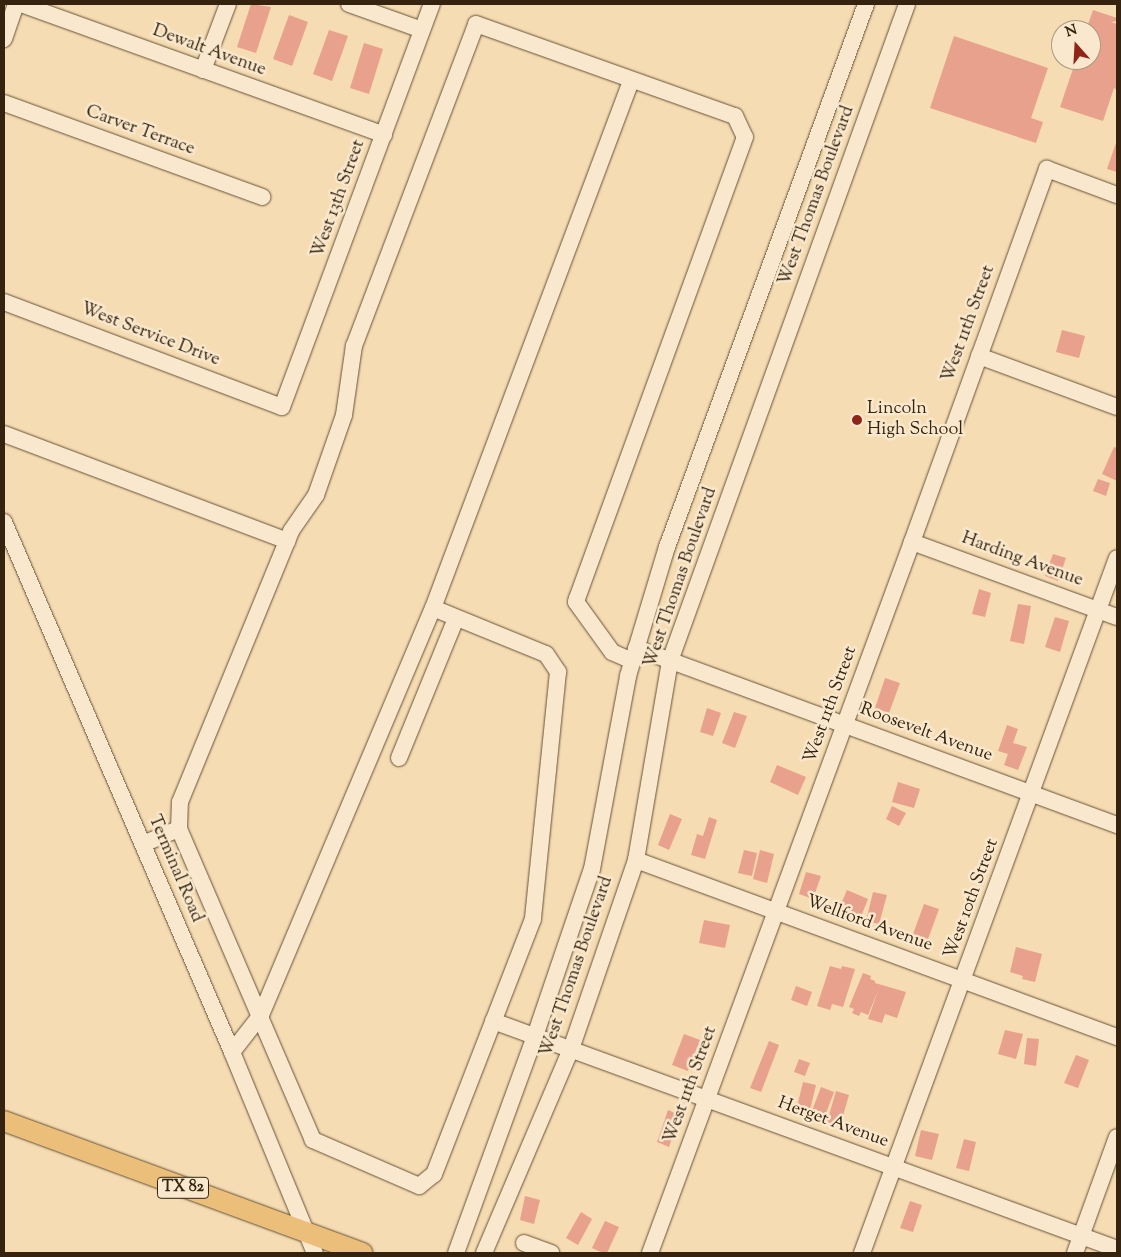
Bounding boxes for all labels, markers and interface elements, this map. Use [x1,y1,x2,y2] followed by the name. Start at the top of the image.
[149,20,269,82] street label: Dewalt Avenue
[1051,20,1101,70] north arrow
[1063,20,1080,43] text: N
[83,101,197,161] street label: Carver Terrace
[774,103,860,289] street label: West Thomas Boulevard
[308,137,370,261] street label: West 13th Street
[938,263,1000,385] street label: West 11th Street
[77,298,223,372] street label: West Service Drive
[867,399,963,442] place label: Lincoln High School
[851,414,863,426] marker: Lincoln High School
[640,485,722,671] street label: West Thomas Boulevard
[958,528,1086,592] street label: Harding Avenue
[800,644,862,766] street label: West 11th Street
[857,699,995,767] street label: Roosevelt Avenue
[143,812,207,926] street label: Terminal Road
[940,836,1004,962] street label: West 10th Street
[536,874,618,1060] street label: West Thomas Boulevard
[803,891,935,957] street label: Wellford Avenue
[660,1024,722,1146] street label: West 11th Street
[775,1093,891,1153] street label: Herget Avenue
[157,1174,209,1202] road number: TX 82

